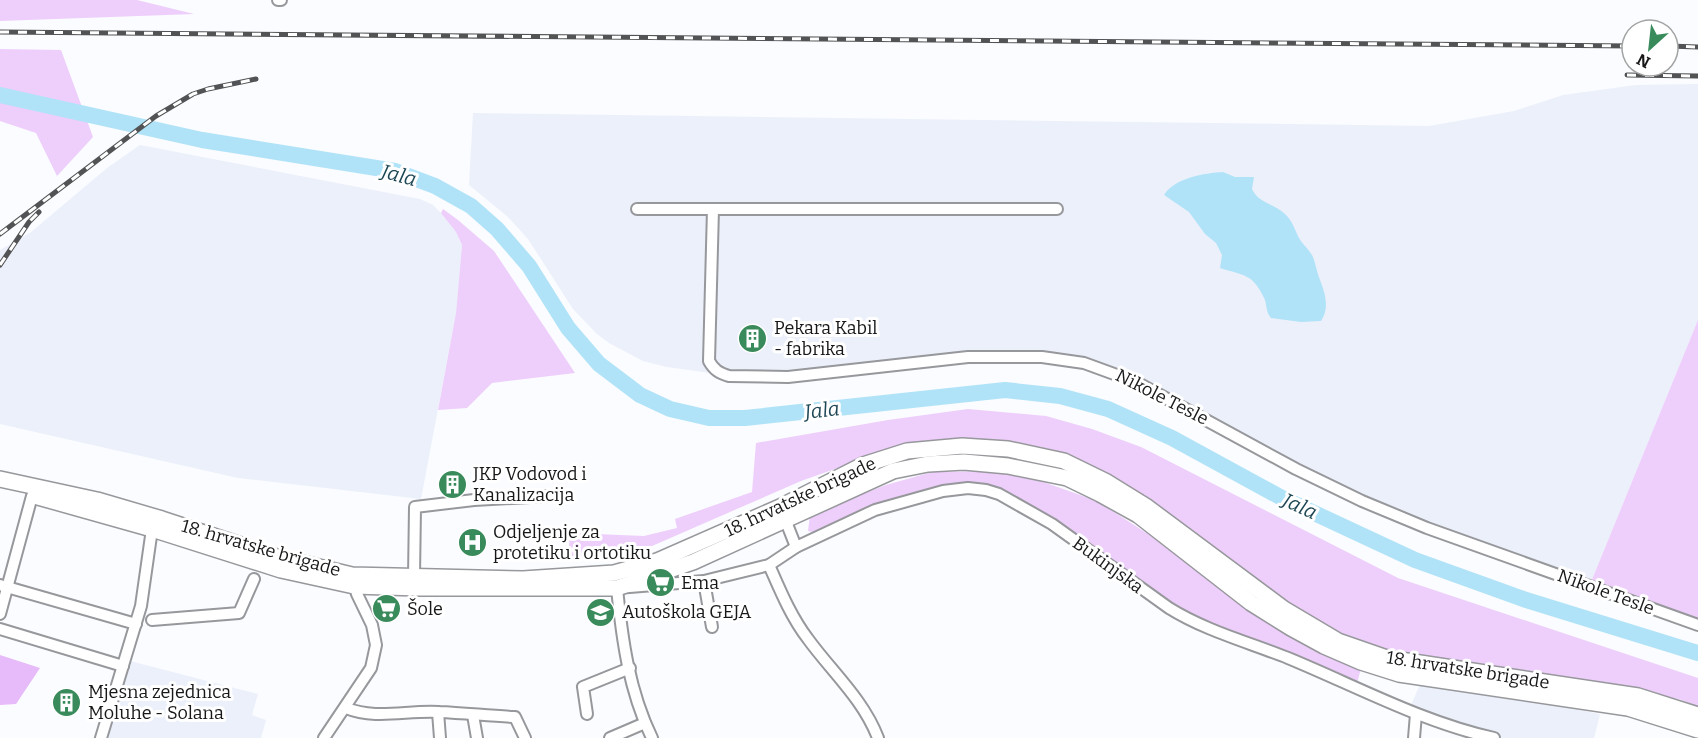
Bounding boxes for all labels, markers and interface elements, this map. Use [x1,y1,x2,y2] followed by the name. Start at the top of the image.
[1620,18,1680,78] north arrow
[1634,50,1653,72] text: N
[377,158,419,191] water label: Jala
[774,317,877,360] place label: Pekara Kabil - fabrika
[737,322,769,354] building icon: Pekara Kabil - fabrika
[1112,364,1212,430] street label: Nikole Tesle
[801,396,841,424] water label: Jala
[721,452,879,542] street label: 18. hrvatske brigade
[472,463,587,506] place label: JKP Vodovod i Kanalizacija
[436,468,468,500] building icon: JKP Vodovod i Kanalizacija
[1277,487,1321,524] water label: Jala
[179,515,343,581] street label: 18. hrvatske brigade
[493,521,651,564] place label: Odjeljenje za protetiku i ortotiku
[456,526,488,558] hospital icon: Odjeljenje za protetiku i ortotiku
[1068,532,1148,598] street label: Bukinjska
[1555,564,1657,620] street label: Nikole Tesle
[644,567,676,599] supermarket icon: Ema
[681,572,719,594] place label: Ema
[370,593,402,625] supermarket icon: Šole
[585,596,617,628] school or university icon: Autoškola GEJA
[407,598,443,620] place label: Šole
[622,601,752,623] place label: Autoškola GEJA
[1385,646,1551,694] street label: 18. hrvatske brigade
[88,681,231,724] place label: Mjesna zejednica Moluhe - Solana
[51,686,83,718] building icon: Mjesna zejednica Moluhe - Solana

